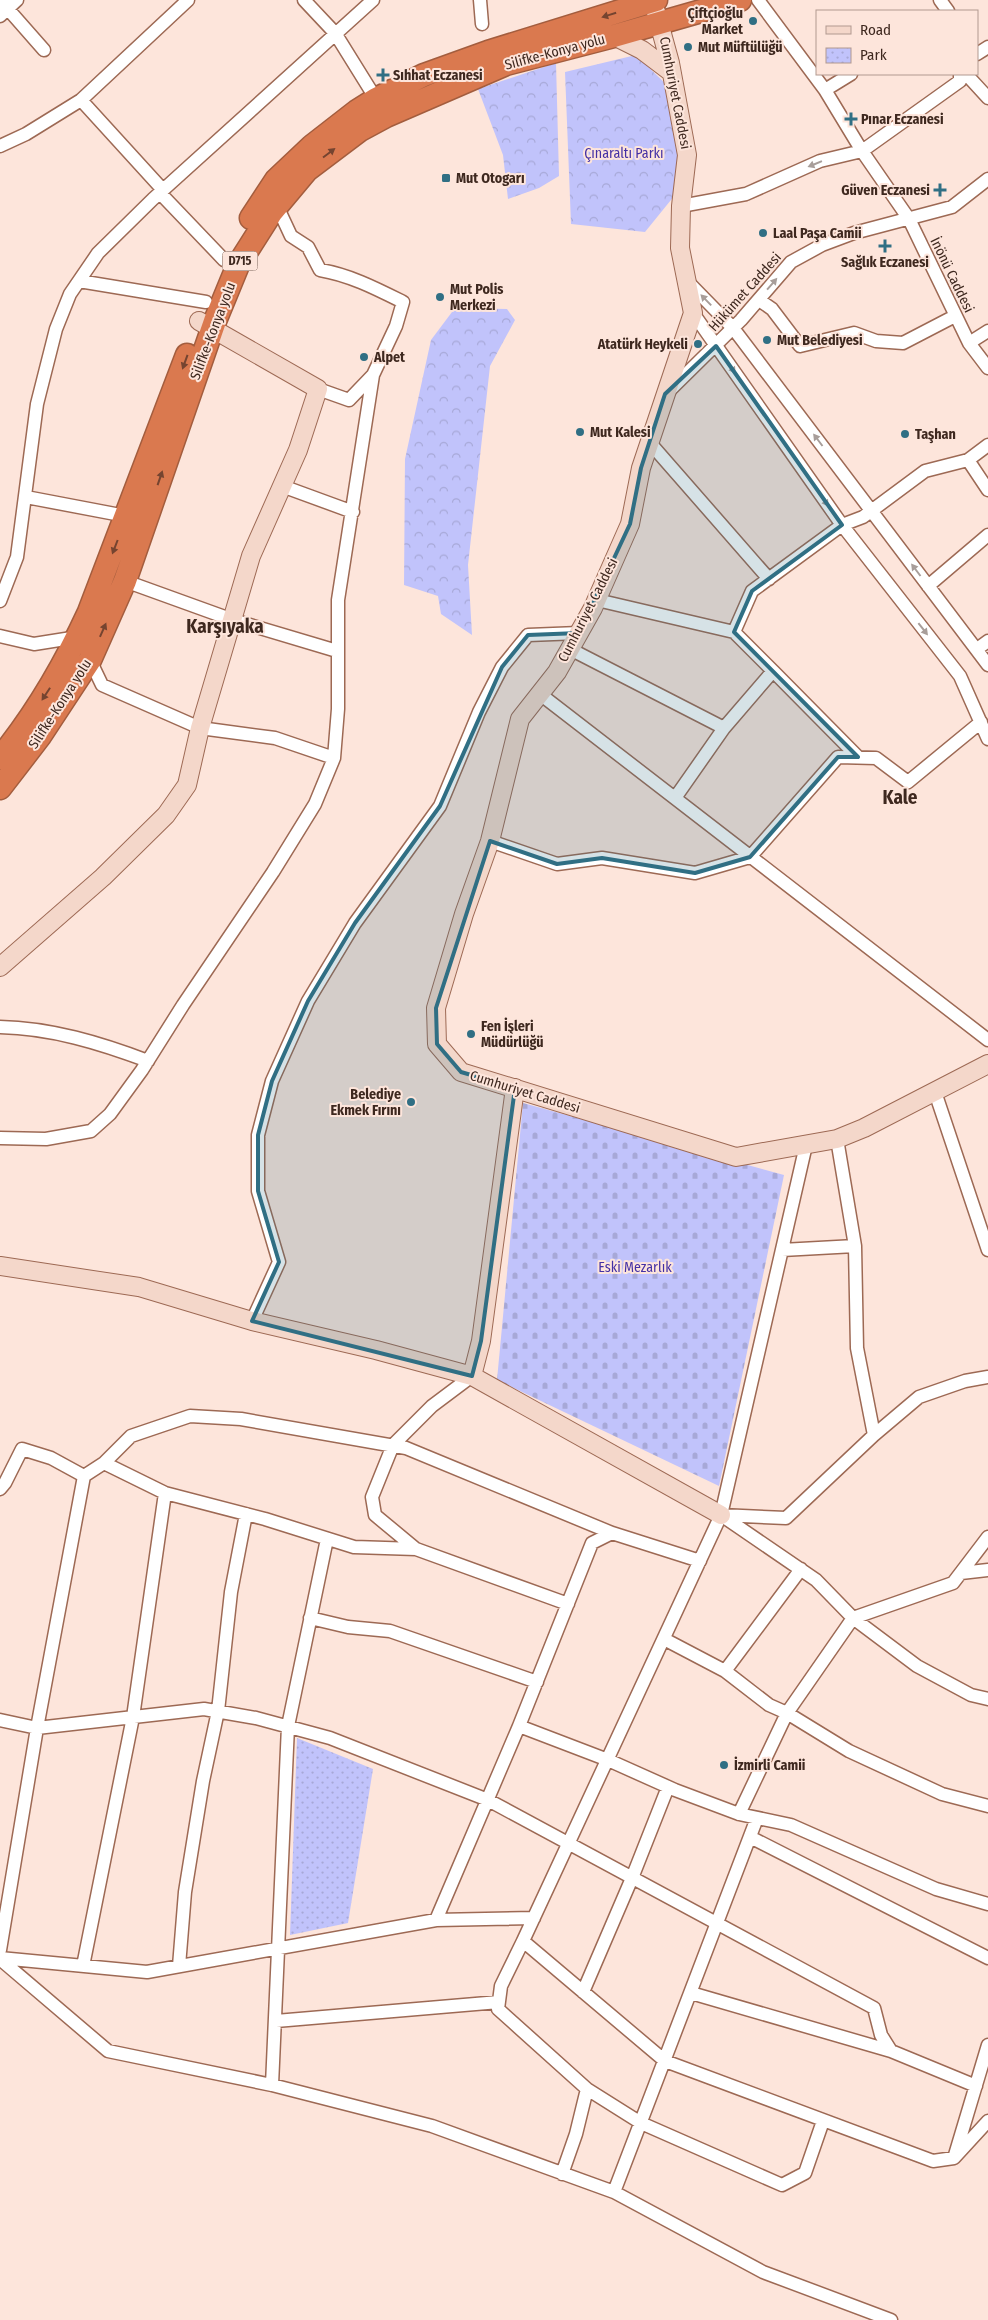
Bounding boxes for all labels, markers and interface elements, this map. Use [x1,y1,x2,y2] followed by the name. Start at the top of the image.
[688,5,744,38] place label: Çiftçioğlu Market
[816,10,978,75] legend
[602,11,617,19] one-way arrow
[747,15,759,27] marker: Çiftçioğlu Market
[860,21,891,39] text: Road
[503,30,607,74] street label: Silifke-Konya yolu
[656,35,694,151] street label: Cumhuriyet Caddesi
[698,39,783,56] place label: Mut Müftülüğü
[682,41,694,53] marker: Mut Müftülüğü
[860,46,887,64] text: Park
[393,67,483,84] place label: Sıhhat Eczanesi
[377,69,389,81] marker: Sıhhat Eczanesi
[861,111,944,128] place label: Pınar Eczanesi
[845,113,857,125] marker: Pınar Eczanesi
[584,145,664,162] park label: Çınaraltı Parkı
[322,148,335,159] one-way arrow
[807,160,822,168] one-way arrow
[456,170,525,187] place label: Mut Otogarı
[440,172,452,184] marker: Mut Otogarı
[841,182,930,199] place label: Güven Eczanesi
[934,184,946,196] marker: Güven Eczanesi
[773,225,862,243] place label: Laal Paşa Camii
[757,227,769,239] marker: Laal Paşa Camii
[926,235,978,315] street label: İnönü Caddesi
[879,240,891,252] marker: Sağlık Eczanesi
[705,249,785,335] street label: Hükümet Caddesi
[222,252,258,270] road number: D715
[841,254,929,271] place label: Sağlık Eczanesi
[766,279,778,291] one-way arrow
[187,280,239,382] street label: Silifke-Konya yolu
[450,281,503,314] place label: Mut Polis Merkezi
[434,291,446,303] marker: Mut Polis Merkezi
[700,294,712,306] one-way arrow
[777,332,863,349] place label: Mut Belediyesi
[761,334,773,346] marker: Mut Belediyesi
[597,336,688,353] place label: Atatürk Heykeli
[692,338,704,350] marker: Atatürk Heykeli
[373,349,406,366] place label: Alpet
[358,351,370,363] marker: Alpet
[180,355,188,370] one-way arrow
[726,360,736,374] one-way arrow
[590,424,651,441] place label: Mut Kalesi
[574,426,586,438] marker: Mut Kalesi
[915,426,956,444] place label: Taşhan
[899,428,911,440] marker: Taşhan
[813,434,823,447] one-way arrow
[157,471,165,486] one-way arrow
[819,493,829,507] one-way arrow
[110,539,118,554] one-way arrow
[554,555,622,665] street label: Cumhuriyet Caddesi
[911,564,922,577] one-way arrow
[186,615,264,638] district label: Karşıyaka
[918,622,928,636] one-way arrow
[100,623,108,637] one-way arrow
[25,656,95,752] street label: Silifke-Konya yolu
[41,687,51,700] one-way arrow
[883,786,918,809] district label: Kale
[481,1017,544,1051] place label: Fen İşleri Müdürlüğü
[465,1028,477,1040] marker: Fen İşleri Müdürlüğü
[468,1067,582,1117] street label: Cumhuriyet Caddesi
[330,1086,401,1119] place label: Belediye Ekmek Fırını
[405,1096,417,1108] marker: Belediye Ekmek Fırını
[598,1259,672,1276] park label: Eski Mezarlık
[734,1756,806,1774] place label: İzmirli Camii
[718,1759,730,1771] marker: İzmirli Camii

